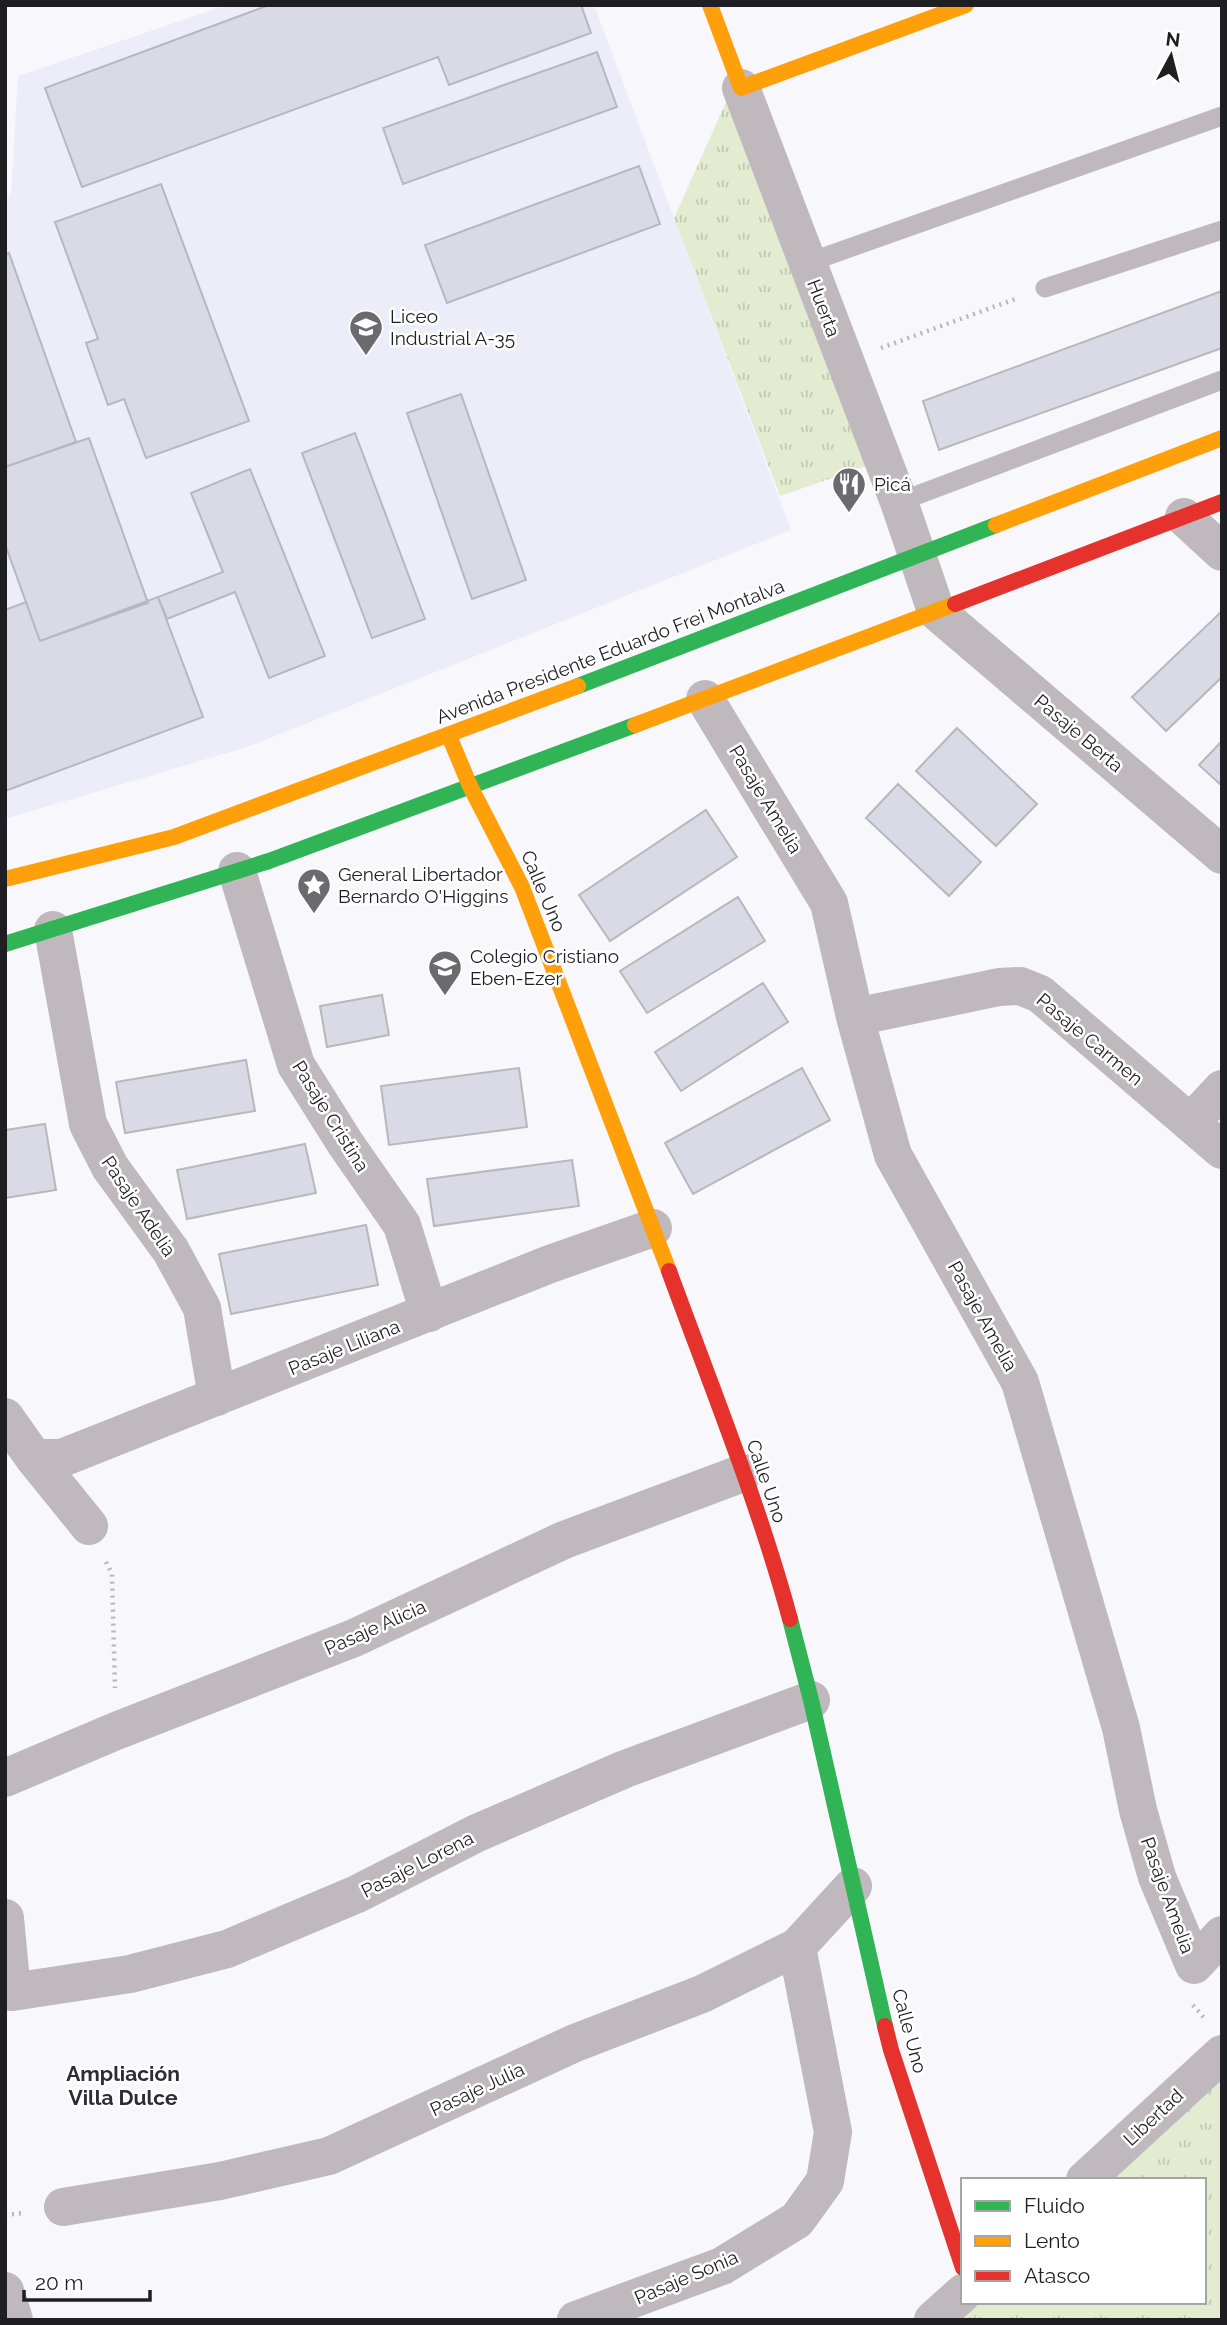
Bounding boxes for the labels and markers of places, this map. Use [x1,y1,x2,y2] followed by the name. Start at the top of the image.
[390,305,515,349] place label: Liceo Industrial A-35
[347,308,385,357] school or university icon: Liceo Industrial A-35
[830,465,868,514] restaurant icon: Picá
[874,473,911,495] place label: Picá
[338,863,508,907] place label: General Libertador Bernardo O'Higgins
[295,866,333,915] place icon: General Libertador Bernardo O'Higgins
[470,945,619,989] place label: Colegio Cristiano Eben-Ezer
[426,948,464,997] school or university icon: Colegio Cristiano Eben-Ezer

